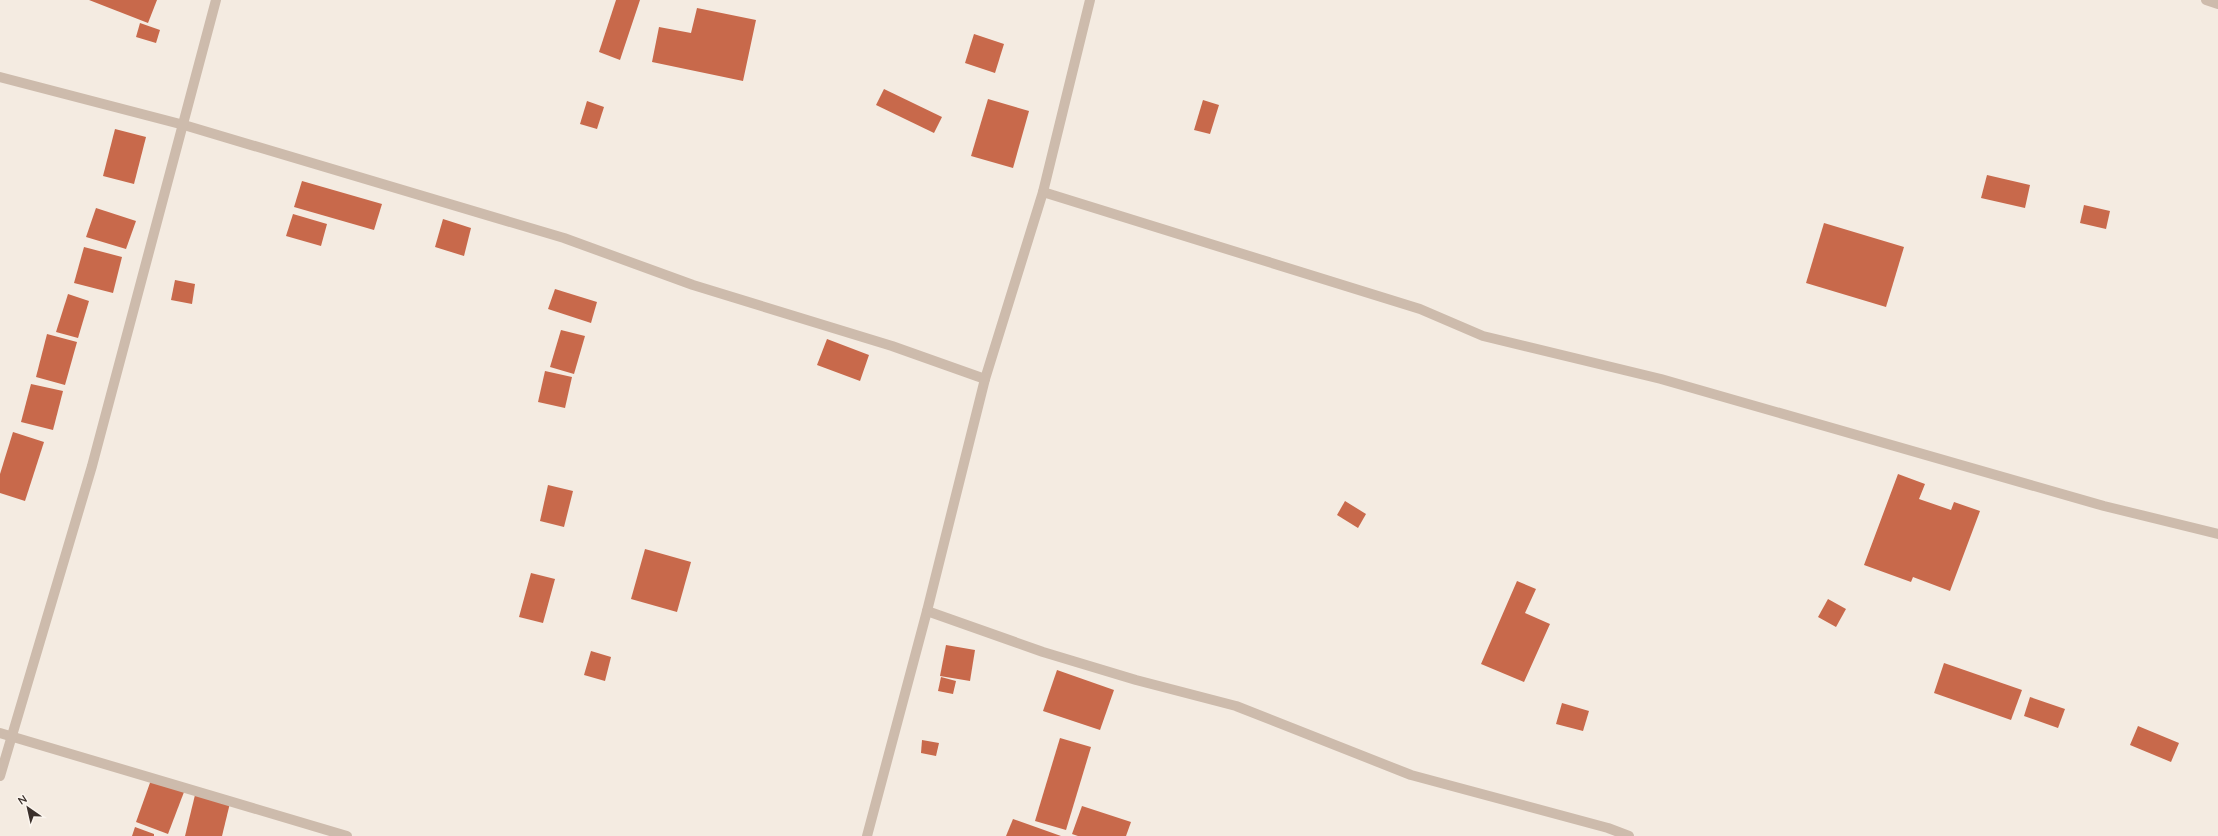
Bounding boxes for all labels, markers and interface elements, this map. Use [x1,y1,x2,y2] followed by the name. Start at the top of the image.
[8,788,48,828] north arrow
[15,792,30,808] text: N

